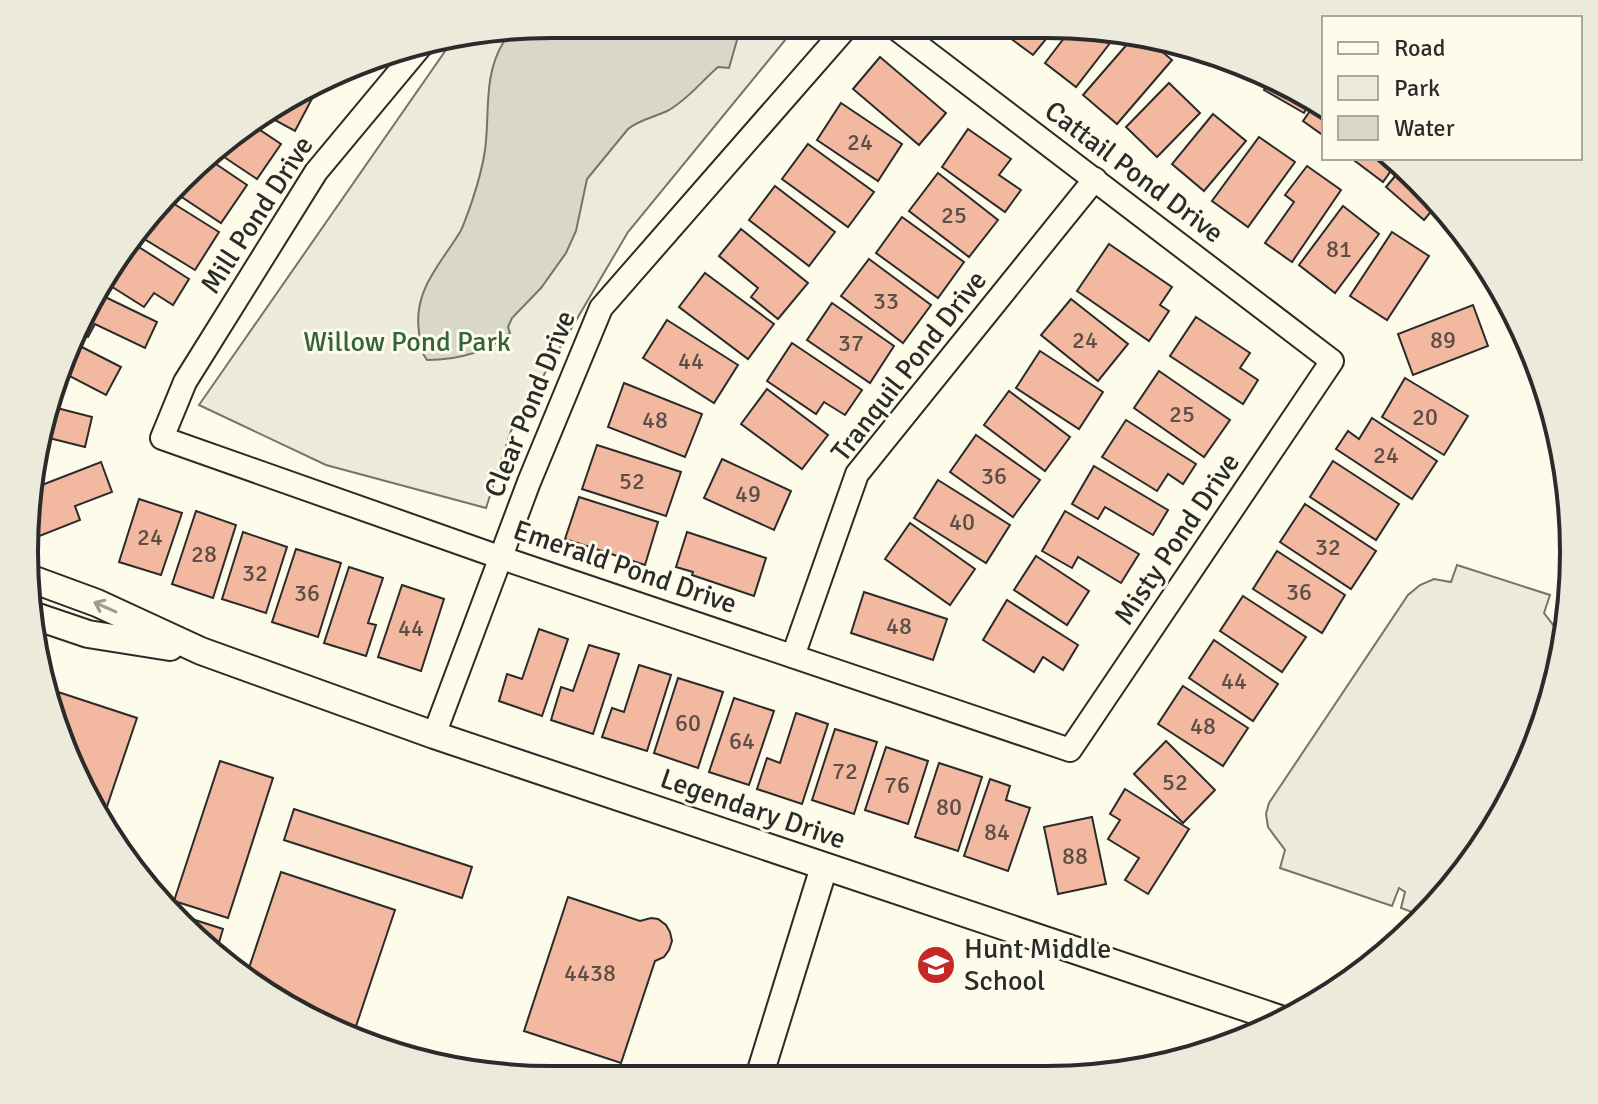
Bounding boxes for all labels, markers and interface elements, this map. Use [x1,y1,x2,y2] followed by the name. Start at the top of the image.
[1322,16,1582,160] legend
[1394,33,1445,63] text: Road
[1394,73,1440,103] text: Park
[1038,94,1230,250] street label: Cattail Pond Drive
[1394,113,1455,143] text: Water
[847,127,873,157] house number: 24
[193,130,321,300] street label: Mill Pond Drive
[941,200,967,230] house number: 25
[1326,234,1352,264] house number: 81
[824,264,994,468] street label: Tranquil Pond Drive
[873,286,899,316] house number: 33
[477,306,583,502] street label: Clear Pond Drive
[303,325,511,359] park label: Willow Pond Park
[1072,325,1098,355] house number: 24
[1430,325,1456,355] house number: 89
[838,328,864,358] house number: 37
[678,346,704,376] house number: 44
[1169,399,1195,429] house number: 25
[1412,402,1438,432] house number: 20
[642,405,668,435] house number: 48
[1373,440,1399,470] house number: 24
[1107,447,1247,631] street label: Misty Pond Drive
[981,461,1007,491] house number: 36
[619,466,645,496] house number: 52
[735,479,761,509] house number: 49
[949,507,975,537] house number: 40
[509,513,741,621] street label: Emerald Pond Drive
[137,522,163,552] house number: 24
[1315,532,1341,562] house number: 32
[191,539,217,569] house number: 28
[242,558,268,588] house number: 32
[1286,577,1312,607] house number: 36
[294,578,320,608] house number: 36
[93,598,118,613] one-way arrow
[886,611,912,641] house number: 48
[398,613,424,643] house number: 44
[1221,666,1247,696] house number: 44
[675,708,701,738] house number: 60
[1190,711,1216,741] house number: 48
[729,726,755,756] house number: 64
[832,756,858,786] house number: 72
[656,761,850,857] street label: Legendary Drive
[1162,767,1188,797] house number: 52
[884,770,910,800] house number: 76
[936,792,962,822] house number: 80
[984,817,1010,847] house number: 84
[1062,841,1088,871] house number: 88
[964,932,1111,998] place label: Hunt Middle School
[915,944,957,986] school or university icon: Hunt Middle School
[564,958,616,988] house number: 4438

